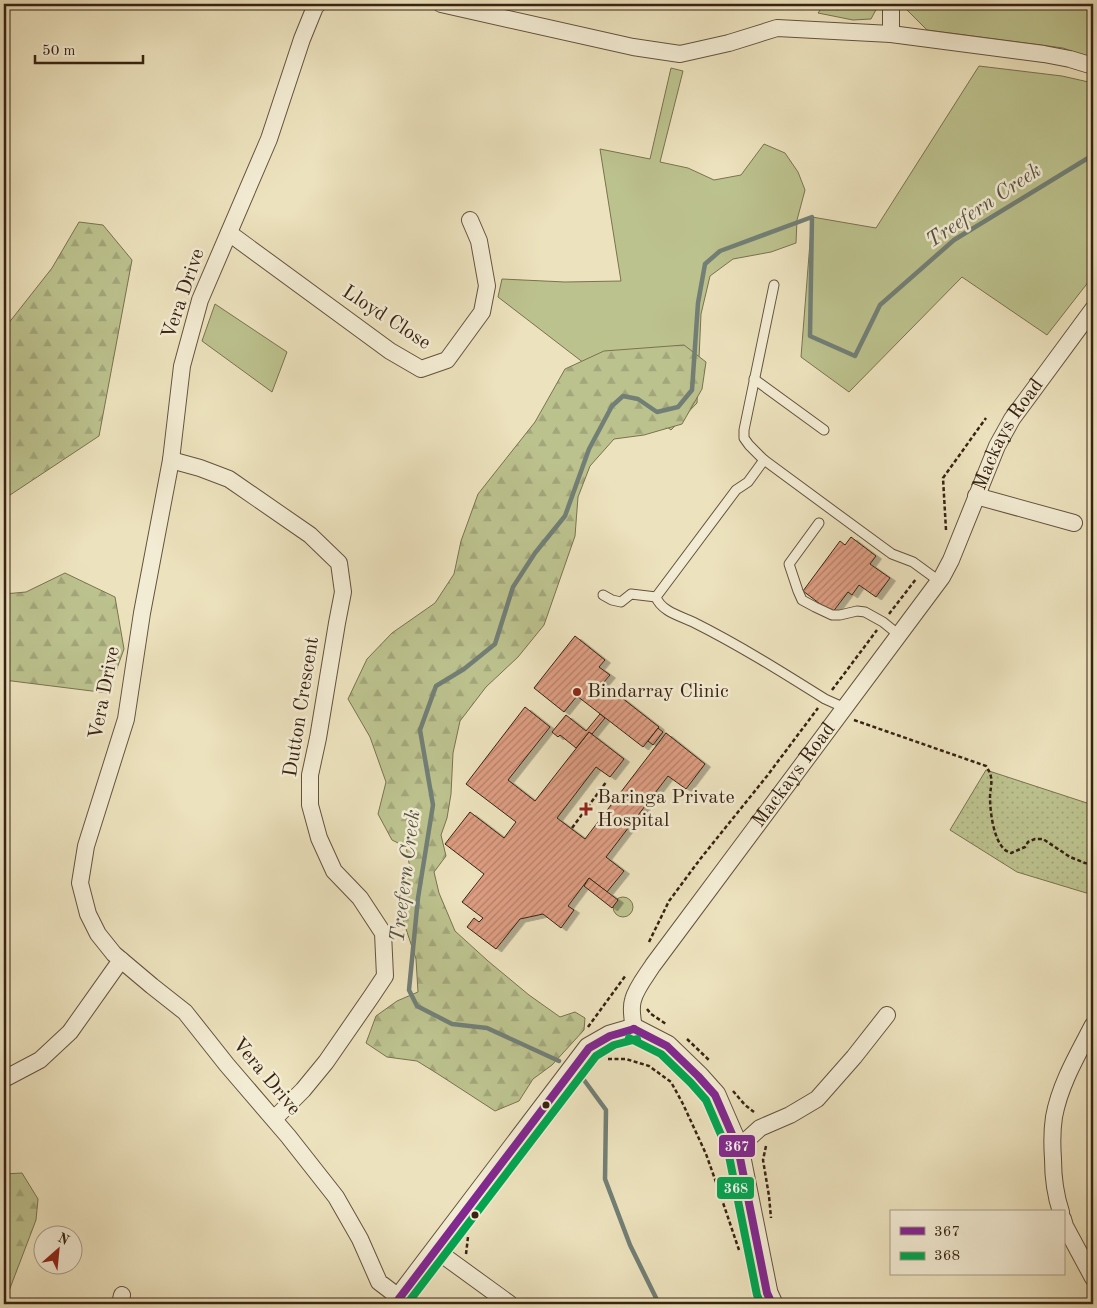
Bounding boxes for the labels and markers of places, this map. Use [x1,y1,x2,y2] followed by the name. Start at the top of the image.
[587,682,729,702] place label: Bindarray Clinic
[571,686,583,698] marker: Bindarray Clinic
[597,788,735,831] place label: Baringa Private Hospital
[579,802,593,816] marker: Baringa Private Hospital
[541,1100,551,1110] unlabelled marker
[470,1210,480,1220] unlabelled marker

